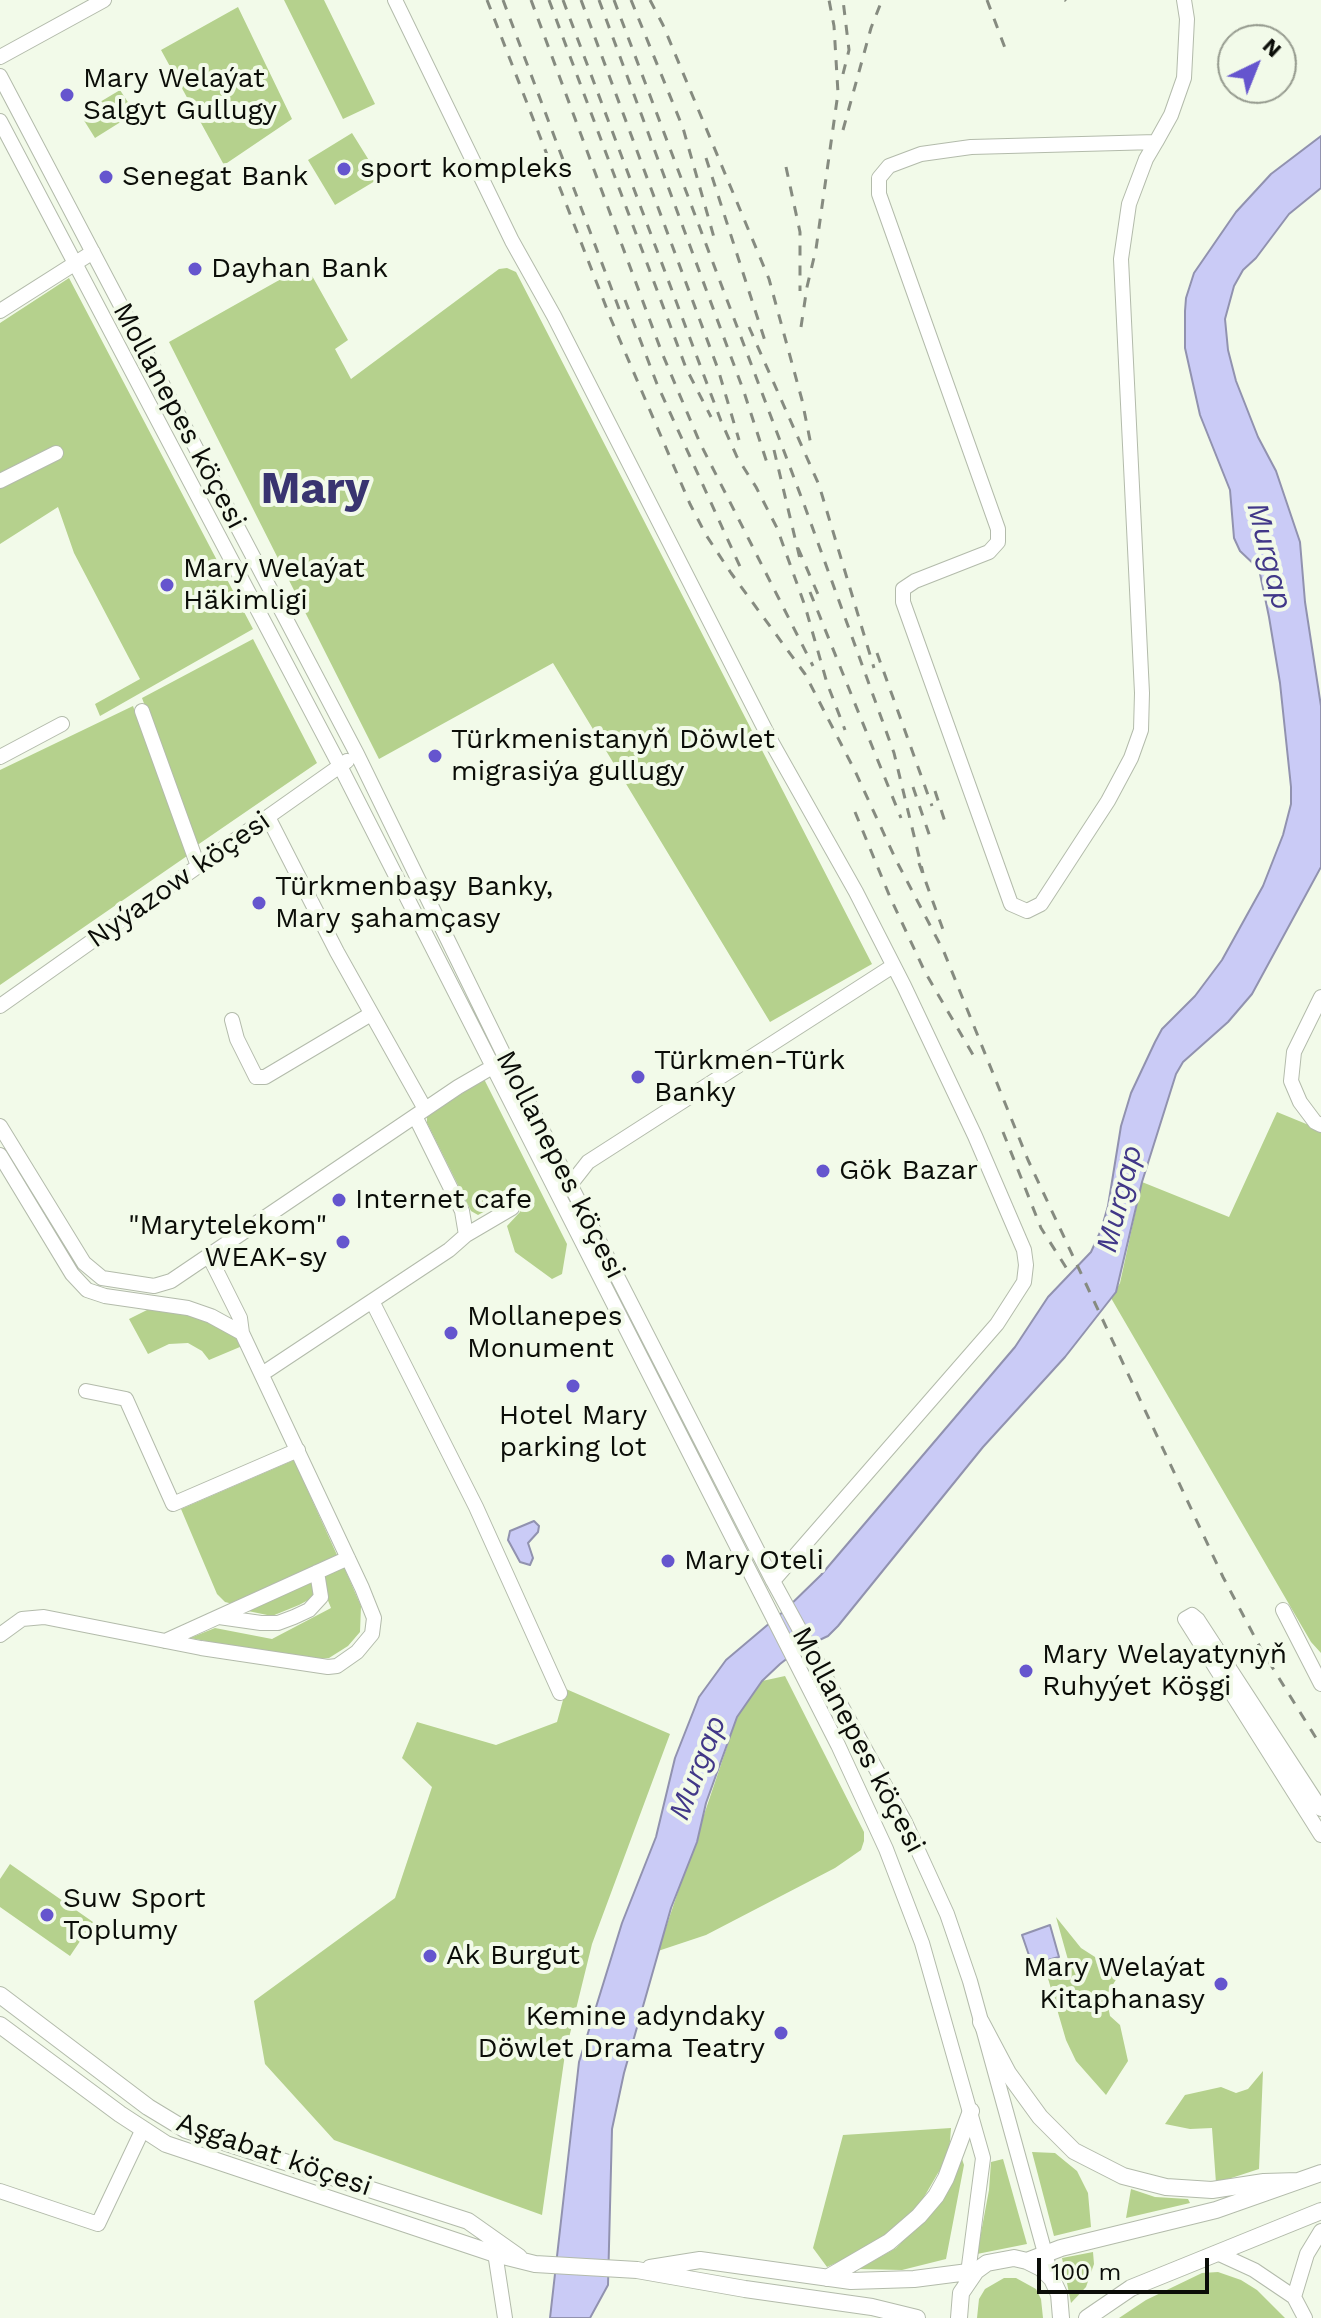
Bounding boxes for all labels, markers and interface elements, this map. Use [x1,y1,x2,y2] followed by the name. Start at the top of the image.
[1217,24,1297,104] north arrow
[1258,33,1287,62] text: N
[83,62,277,128] place label: Mary Welaýat Salgyt Gullugy
[58,86,76,104] marker: Mary Welaýat Salgyt Gullugy
[360,152,572,186] place label: sport kompleks
[122,160,308,194] place label: Senegat Bank
[335,160,353,178] marker: sport kompleks
[97,168,115,186] marker: Senegat Bank
[211,252,388,286] place label: Dayhan Bank
[186,260,204,278] marker: Dayhan Bank
[105,297,253,535] street label: Mollanepes köçesi
[260,464,370,516] district label: Mary
[1238,499,1300,613] water label: Murgap
[183,552,365,618] place label: Mary Welaýat Häkimligi
[158,576,176,594] marker: Mary Welaýat Häkimligi
[451,723,775,789] place label: Türkmenistanyň Döwlet migrasiýa gullugy
[426,747,444,765] marker: Türkmenistanyň Döwlet migrasiýa gullugy
[81,805,277,955] street label: Nyýazow köçesi
[275,870,553,936] place label: Türkmenbaşy Banky, Mary şahamçasy
[250,894,268,912] marker: Türkmenbaşy Banky, Mary şahamçasy
[654,1044,845,1110] place label: Türkmen-Türk Banky
[488,1045,632,1285] street label: Mollanepes köçesi
[629,1068,647,1086] marker: Türkmen-Türk Banky
[1089,1142,1151,1256] water label: Murgap
[839,1154,978,1188] place label: Gök Bazar
[814,1162,832,1180] marker: Gök Bazar
[355,1183,532,1217] place label: Internet cafe
[330,1191,348,1209] marker: Internet cafe
[128,1209,327,1275] place label: "Marytelekom" WEAK-sy
[334,1233,352,1251] marker: "Marytelekom" WEAK-sy
[467,1300,622,1366] place label: Mollanepes Monument
[442,1324,460,1342] marker: Mollanepes Monument
[564,1377,582,1395] marker: Hotel Mary parking lot
[499,1399,647,1465] place label: Hotel Mary parking lot
[684,1544,824,1578] place label: Mary Oteli
[659,1552,677,1570] marker: Mary Oteli
[784,1621,932,1859] street label: Mollanepes köçesi
[1042,1638,1287,1704] place label: Mary Welayatynyň Ruhyýet Köşgi
[1017,1662,1035,1680] marker: Mary Welayatynyň Ruhyýet Köşgi
[662,1711,734,1825] water label: Murgap
[63,1882,206,1948] place label: Suw Sport Toplumy
[38,1906,56,1924] marker: Suw Sport Toplumy
[446,1939,580,1973] place label: Ak Burgut
[421,1947,439,1965] marker: Ak Burgut
[1023,1951,1205,2017] place label: Mary Welaýat Kitaphanasy
[1212,1975,1230,1993] marker: Mary Welaýat Kitaphanasy
[478,2000,765,2066] place label: Kemine adyndaky Döwlet Drama Teatry
[772,2024,790,2042] marker: Kemine adyndaky Döwlet Drama Teatry
[172,2106,376,2204] street label: Aşgabat köçesi
[1041,2242,1213,2292] scale bar
[1051,2258,1121,2286] text: 100 m

